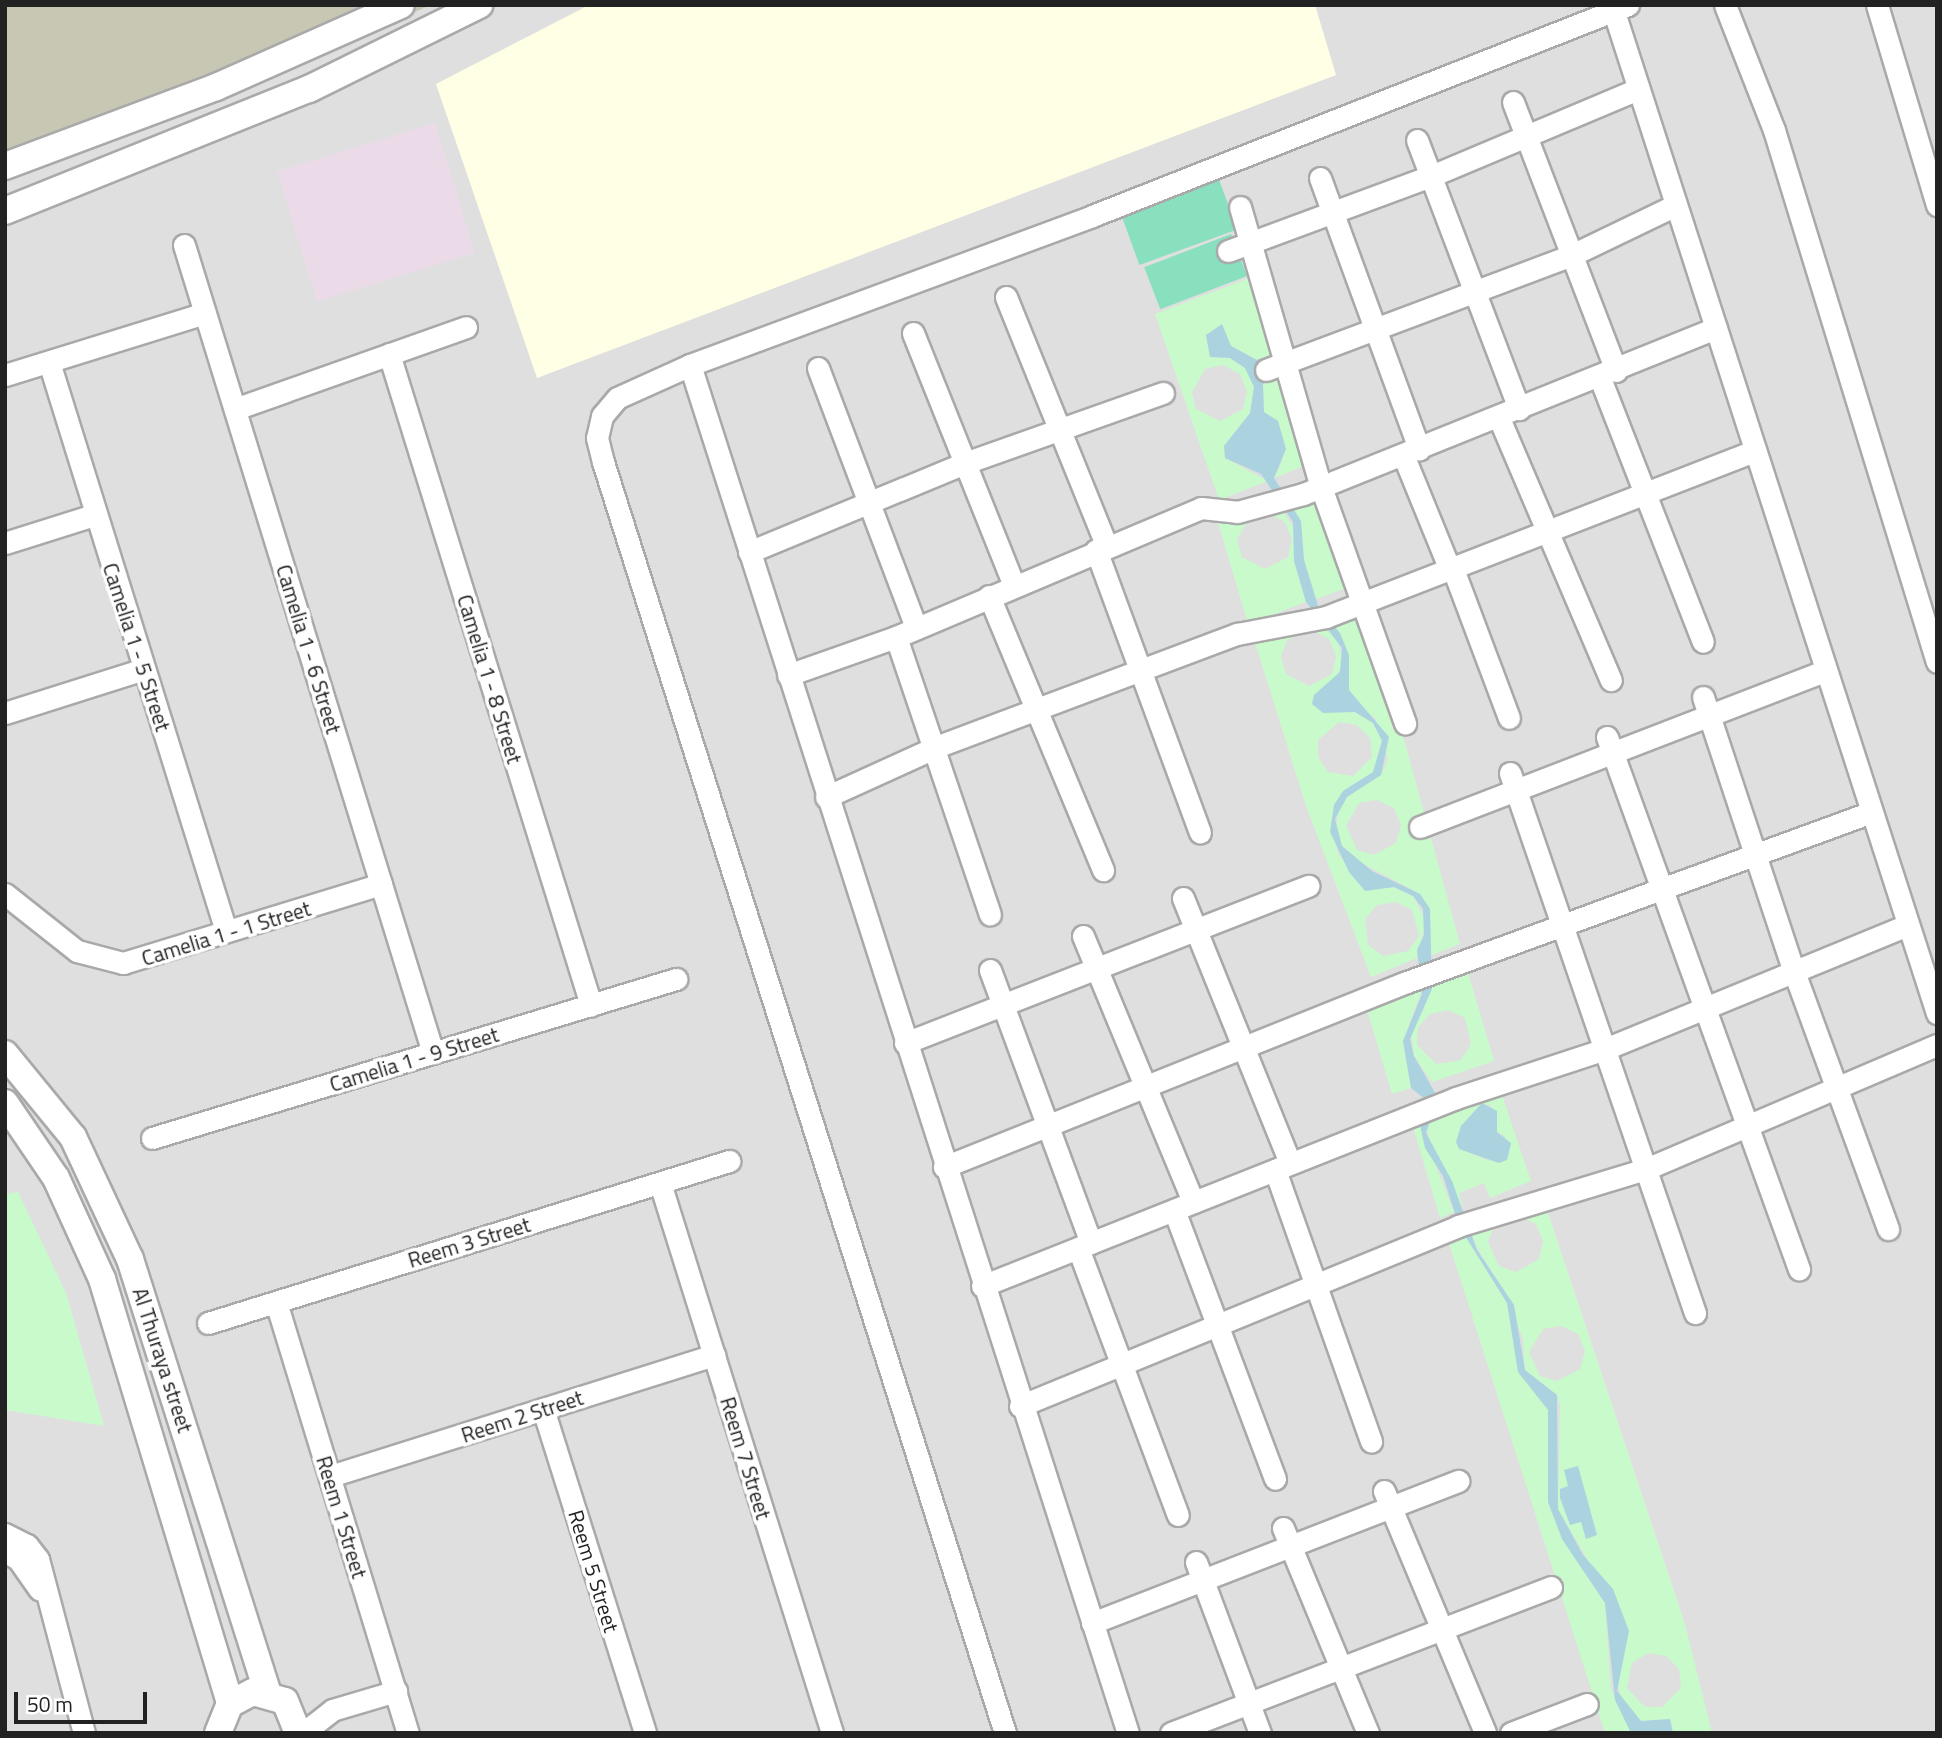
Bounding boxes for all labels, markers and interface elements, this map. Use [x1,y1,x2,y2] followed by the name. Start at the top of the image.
[98,560,176,734] street label: Camelia 1 - 5 Street
[271,561,347,737] street label: Camelia 1 - 6 Street
[452,591,528,767] street label: Camelia 1 - 8 Street
[138,895,314,971] street label: Camelia 1 - 1 Street
[326,1021,502,1097] street label: Camelia 1 - 9 Street
[405,1211,533,1273] street label: Reem 3 Street
[128,1284,198,1436] street label: Al Thuraya street
[458,1384,586,1448] street label: Reem 2 Street
[715,1394,777,1522] street label: Reem 7 Street
[311,1453,373,1581] street label: Reem 1 Street
[563,1507,625,1635] street label: Reem 5 Street
[18,1678,150,1722] scale bar
[27,1688,73,1720] text: 50 m

